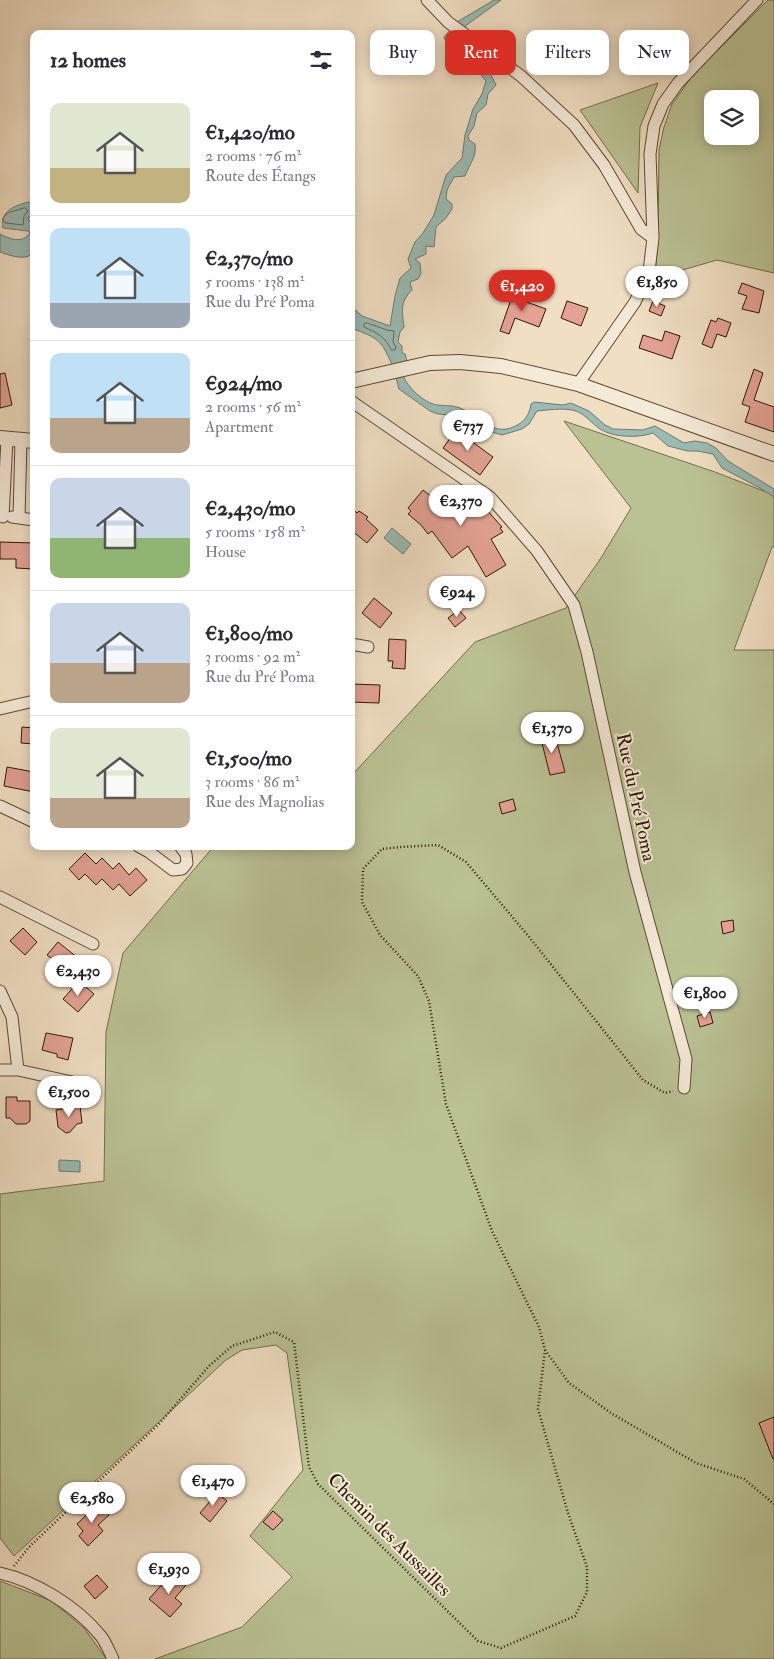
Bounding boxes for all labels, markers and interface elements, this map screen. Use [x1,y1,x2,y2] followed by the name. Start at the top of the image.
[370,30,435,75] chip: Buy
[445,30,516,75] chip: Rent
[526,30,609,75] chip: Filters
[619,30,689,75] chip: New
[307,46,335,74] icon: filters
[50,47,126,74] text: 12 homes
[704,90,759,145] map controls
[704,90,759,145] button: layers
[205,119,295,146] text: €1,420/mo
[90,123,150,183] icon: home
[205,146,301,166] text: 2 rooms · 76 m²
[205,166,316,186] text: Route des Étangs
[205,245,293,272] text: €2,370/mo
[90,248,150,308] icon: home
[616,266,698,308] pin: €1,850
[481,270,563,312] pin: €1,420
[205,272,304,292] text: 5 rooms · 138 m²
[636,272,678,292] text: €1,850
[500,276,544,296] text: €1,420
[205,292,315,312] text: Rue du Pré Poma
[205,370,282,397] text: €924/mo
[90,373,150,433] icon: home
[205,397,301,417] text: 2 rooms · 56 m²
[438,410,498,452] pin: €737
[453,416,483,436] text: €737
[205,417,273,437] text: Apartment
[420,484,502,527] pin: €2,370
[440,491,482,511] text: €2,370
[205,495,295,522] text: €2,430/mo
[90,498,150,558] icon: home
[205,522,305,542] text: 5 rooms · 158 m²
[205,542,246,562] text: House
[427,576,487,618] pin: €924
[440,582,474,602] text: €924
[205,620,293,647] text: €1,800/mo
[90,623,150,683] icon: home
[205,647,300,667] text: 3 rooms · 92 m²
[205,667,315,687] text: Rue du Pré Poma
[511,712,593,754] pin: €1,370
[532,718,572,738] text: €1,370
[611,731,661,864] street label: Rue du Pré Poma
[205,745,292,772] text: €1,500/mo
[90,748,150,808] icon: home
[205,772,299,792] text: 3 rooms · 86 m²
[205,792,324,812] text: Rue des Magnolias
[37,954,119,997] pin: €2,430
[56,961,100,981] text: €2,430
[664,976,746,1019] pin: €1,800
[684,983,726,1003] text: €1,800
[28,1076,110,1118] pin: €1,500
[48,1082,90,1102] text: €1,500
[172,1464,254,1507] pin: €1,470
[322,1468,456,1602] street label: Chemin des Aussailles
[192,1471,235,1491] text: €1,470
[51,1482,133,1524] pin: €2,580
[70,1488,114,1508] text: €2,580
[128,1552,210,1595] pin: €1,930
[148,1559,190,1579] text: €1,930

